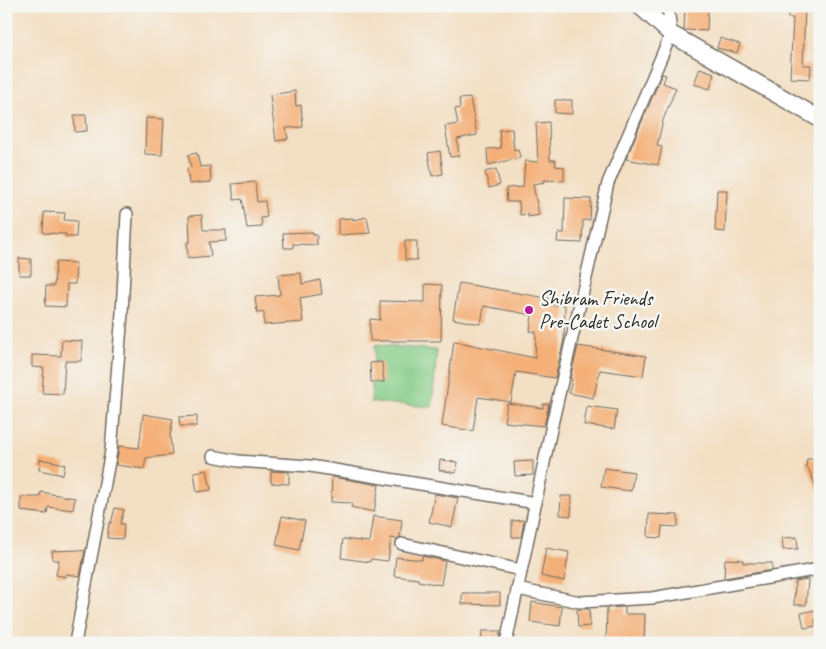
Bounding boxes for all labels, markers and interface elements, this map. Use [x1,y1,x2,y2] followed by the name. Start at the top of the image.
[539,286,660,334] place label: Shibram Friends Pre-Cadet School
[523,304,535,316] marker: Shibram Friends Pre-Cadet School

